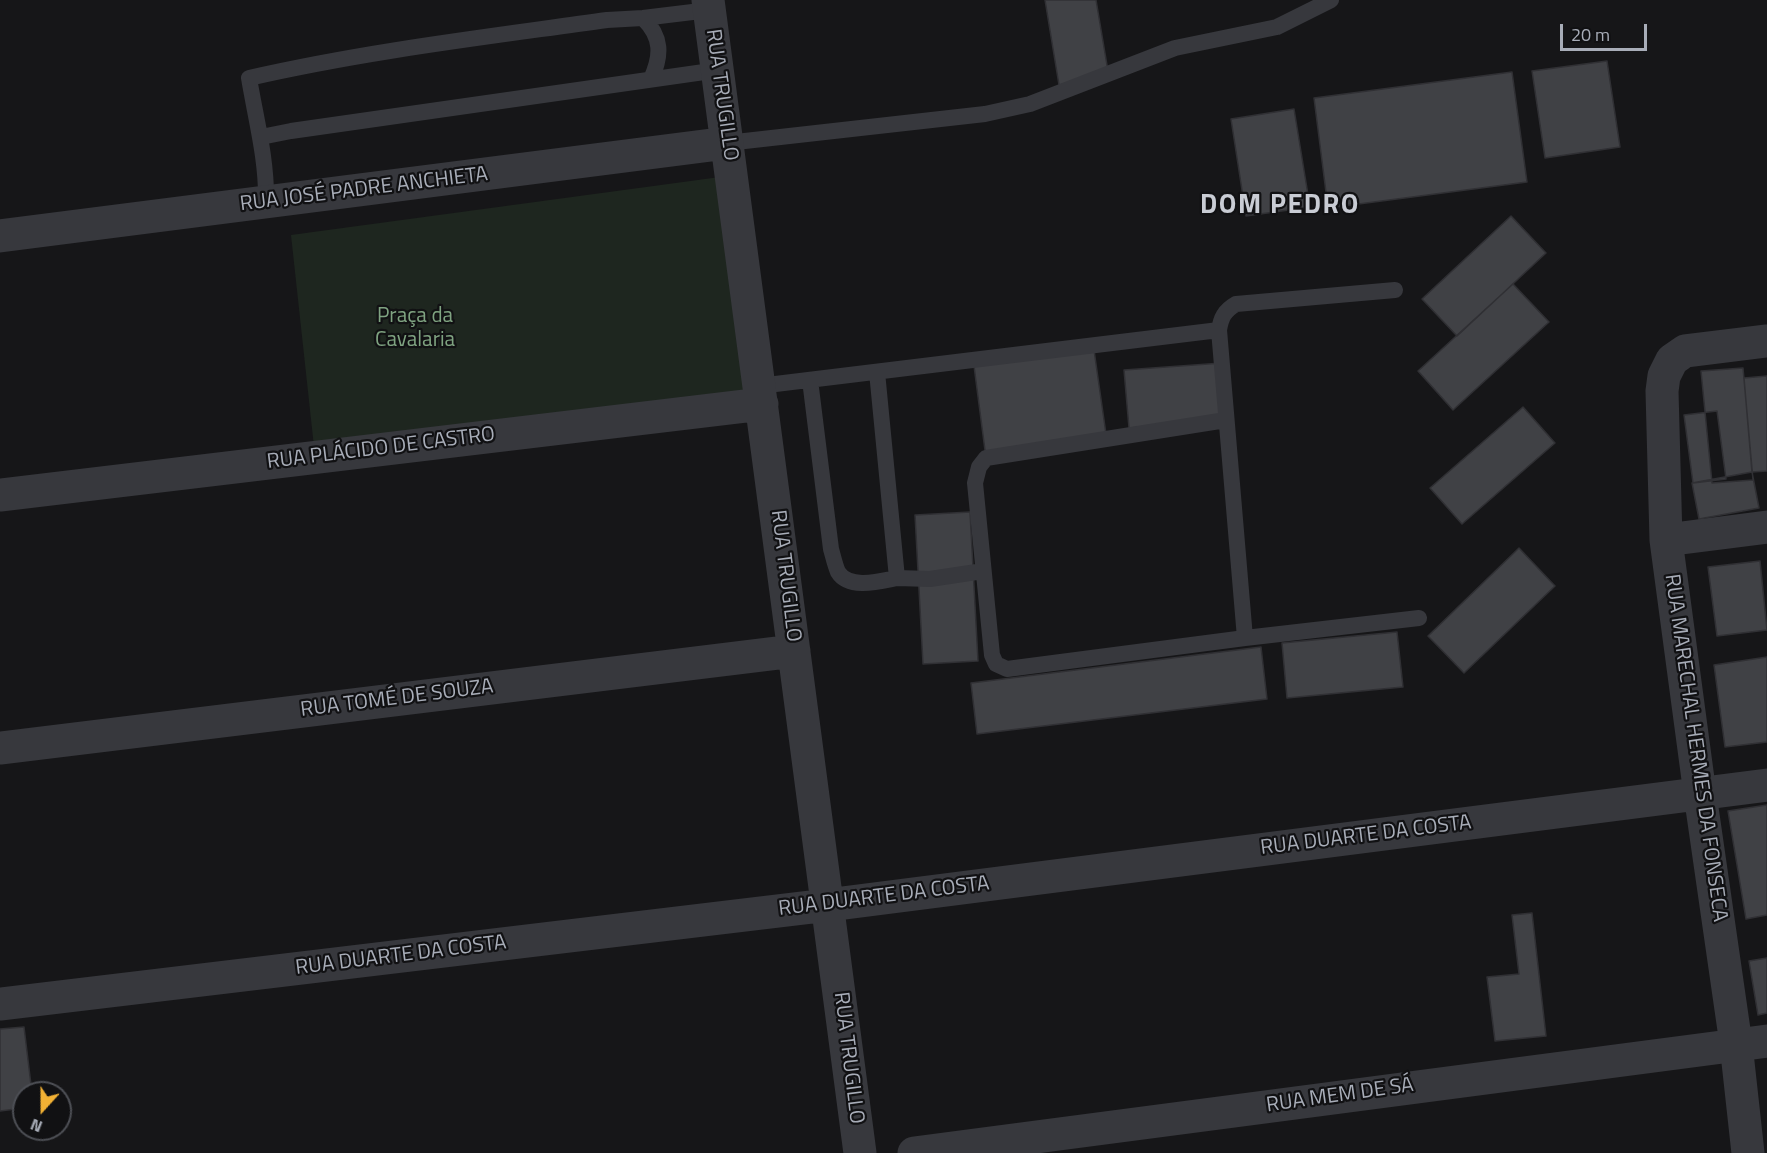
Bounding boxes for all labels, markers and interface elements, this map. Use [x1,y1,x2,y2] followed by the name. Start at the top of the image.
[1563,12,1650,50] scale bar
[1571,21,1610,48] text: 20 m
[699,28,743,162] street label: RUA TRUGILLO
[239,162,489,218] street label: RUA JOSÉ PADRE ANCHIETA
[1200,190,1360,222] district label: DOM PEDRO
[375,304,455,354] park label: Praça da Cavalaria
[266,423,496,475] street label: RUA PLÁCIDO DE CASTRO
[764,509,806,643] street label: RUA TRUGILLO
[1658,573,1732,923] street label: RUA MARECHAL HERMES DA FONSECA
[299,675,495,723] street label: RUA TOMÉ DE SOUZA
[1259,811,1473,861] street label: RUA DUARTE DA COSTA
[777,872,991,922] street label: RUA DUARTE DA COSTA
[294,931,508,981] street label: RUA DUARTE DA COSTA
[827,991,869,1125] street label: RUA TRUGILLO
[1265,1073,1415,1119] street label: RUA MEM DE SÁ
[12,1081,72,1141] north arrow
[27,1113,46,1139] text: N

